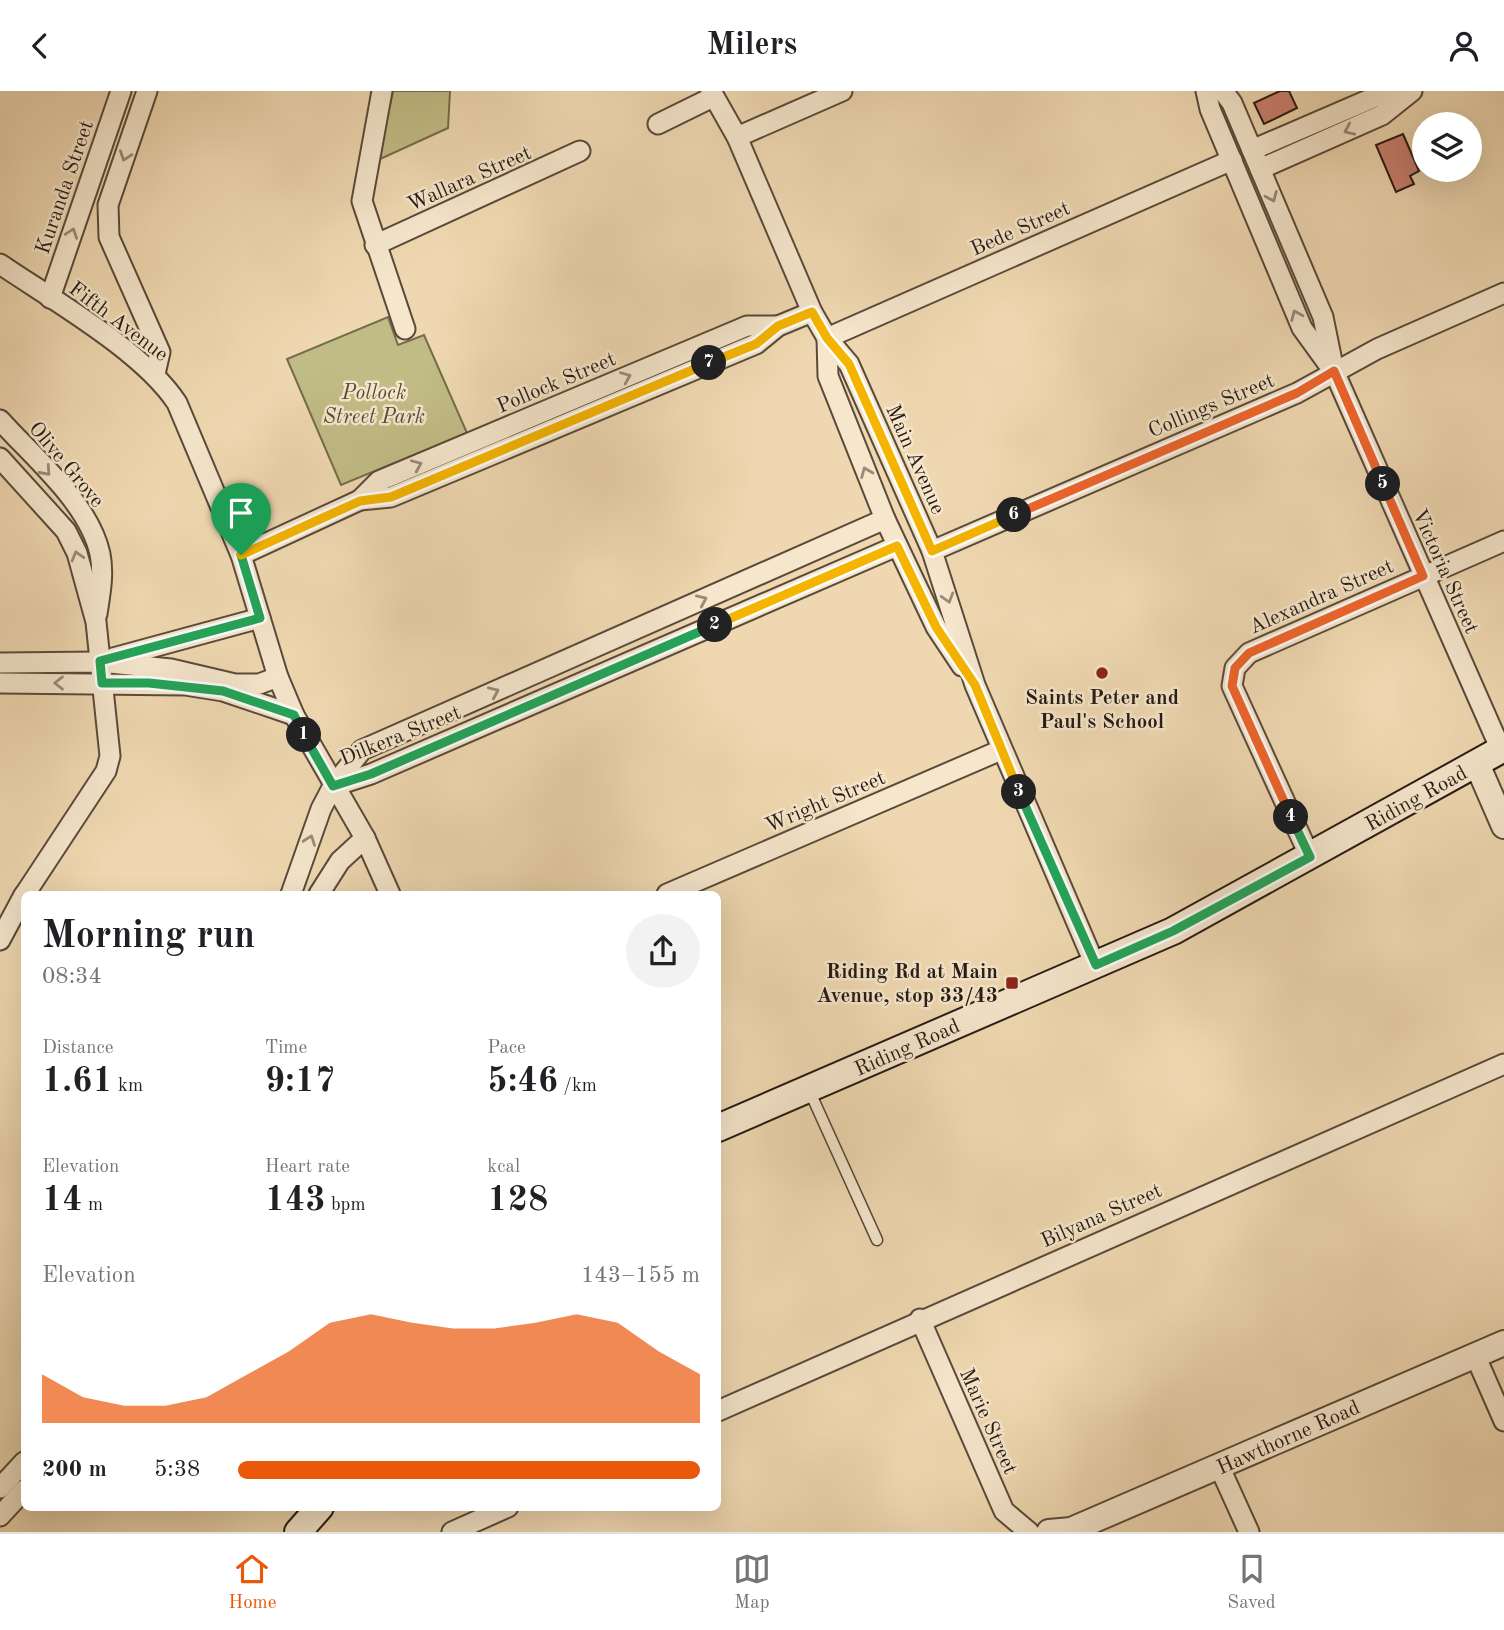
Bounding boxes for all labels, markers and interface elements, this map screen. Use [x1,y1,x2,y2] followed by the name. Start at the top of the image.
[21,27,59,65] icon: back
[1445,27,1483,65] icon: person
[707,30,797,62] text: Milers
[1412,112,1482,182] map controls
[1412,112,1482,182] button: layers
[33,118,98,257] street label: Kuranda Street
[1344,122,1356,136] one-way arrow
[404,143,535,216] street label: Wallara Street
[119,149,133,161] one-way arrow
[1264,190,1278,202] one-way arrow
[968,198,1073,261] street label: Bede Street
[64,228,78,240] one-way arrow
[65,278,172,366] street label: Fifth Avenue
[1291,310,1305,322] one-way arrow
[692,345,726,381] pin: 7
[494,349,619,418] street label: Pollock Street
[703,353,714,372] text: 7
[1145,370,1278,442] street label: Collings Street
[620,371,632,385] one-way arrow
[323,383,425,428] park label: Pollock Street Park
[881,402,948,518] street label: Main Avenue
[24,418,108,512] street label: Olive Grove
[410,459,422,473] one-way arrow
[38,463,50,476] one-way arrow
[861,466,875,478] one-way arrow
[1366,467,1400,501] pin: 5
[1377,474,1388,493] text: 5
[211,483,271,555] pin
[222,494,260,532] icon: arrive
[996,497,1032,533] pin: 6
[1008,505,1019,524] text: 6
[1408,506,1481,637] street label: Victoria Street
[70,551,85,563] one-way arrow
[1246,556,1397,639] street label: Alexandra Street
[940,592,954,604] one-way arrow
[695,594,707,608] one-way arrow
[698,607,732,643] pin: 2
[709,615,720,634] text: 2
[1094,665,1110,681] marker: Saints Peter and Paul's School
[53,675,64,691] one-way arrow
[487,686,499,700] one-way arrow
[1025,688,1179,733] place label: Saints Peter and Paul's School
[337,703,464,770] street label: Dilkera Street
[286,717,322,753] pin: 1
[298,725,309,744] text: 1
[1362,763,1471,836] street label: Riding Road
[762,768,889,837] street label: Wright Street
[1002,775,1036,809] pin: 3
[1013,782,1024,801] text: 3
[1274,799,1308,835] pin: 4
[1285,807,1296,826] text: 4
[302,834,316,846] one-way arrow
[626,914,700,988] button: share
[42,918,255,956] text: Morning run
[816,962,998,1007] place label: Riding Rd at Main Avenue, stop 33/43
[42,965,102,988] text: 08:34
[1004,975,1020,991] marker: Riding Rd at Main Avenue, stop 33/43
[852,1016,963,1081] street label: Riding Road
[42,1039,114,1058] text: Distance
[265,1039,307,1058] text: Time
[487,1039,526,1058] text: Pace
[42,1064,113,1099] text: 1.61
[265,1064,335,1099] text: 9:17
[487,1064,558,1099] text: 5:46
[113,1077,143,1096] text: km
[558,1077,597,1096] text: /km
[42,1158,119,1177] text: Elevation
[265,1158,350,1177] text: Heart rate
[487,1158,520,1177] text: kcal
[1038,1180,1165,1252] street label: Bilyana Street
[42,1183,83,1218] text: 14
[265,1183,326,1218] text: 143
[487,1183,548,1218] text: 128
[83,1196,103,1215] text: m
[326,1196,366,1215] text: bpm
[42,1264,136,1287] text: Elevation
[581,1264,700,1287] text: 143–155 m
[955,1366,1020,1478] street label: Marie Street
[1214,1397,1363,1479] street label: Hawthorne Road
[42,1458,107,1481] text: 200 m
[154,1458,200,1481] text: 5:38
[228,1550,276,1615] tab: Home
[733,1550,771,1615] tab: Map
[1227,1550,1276,1615] tab: Saved

